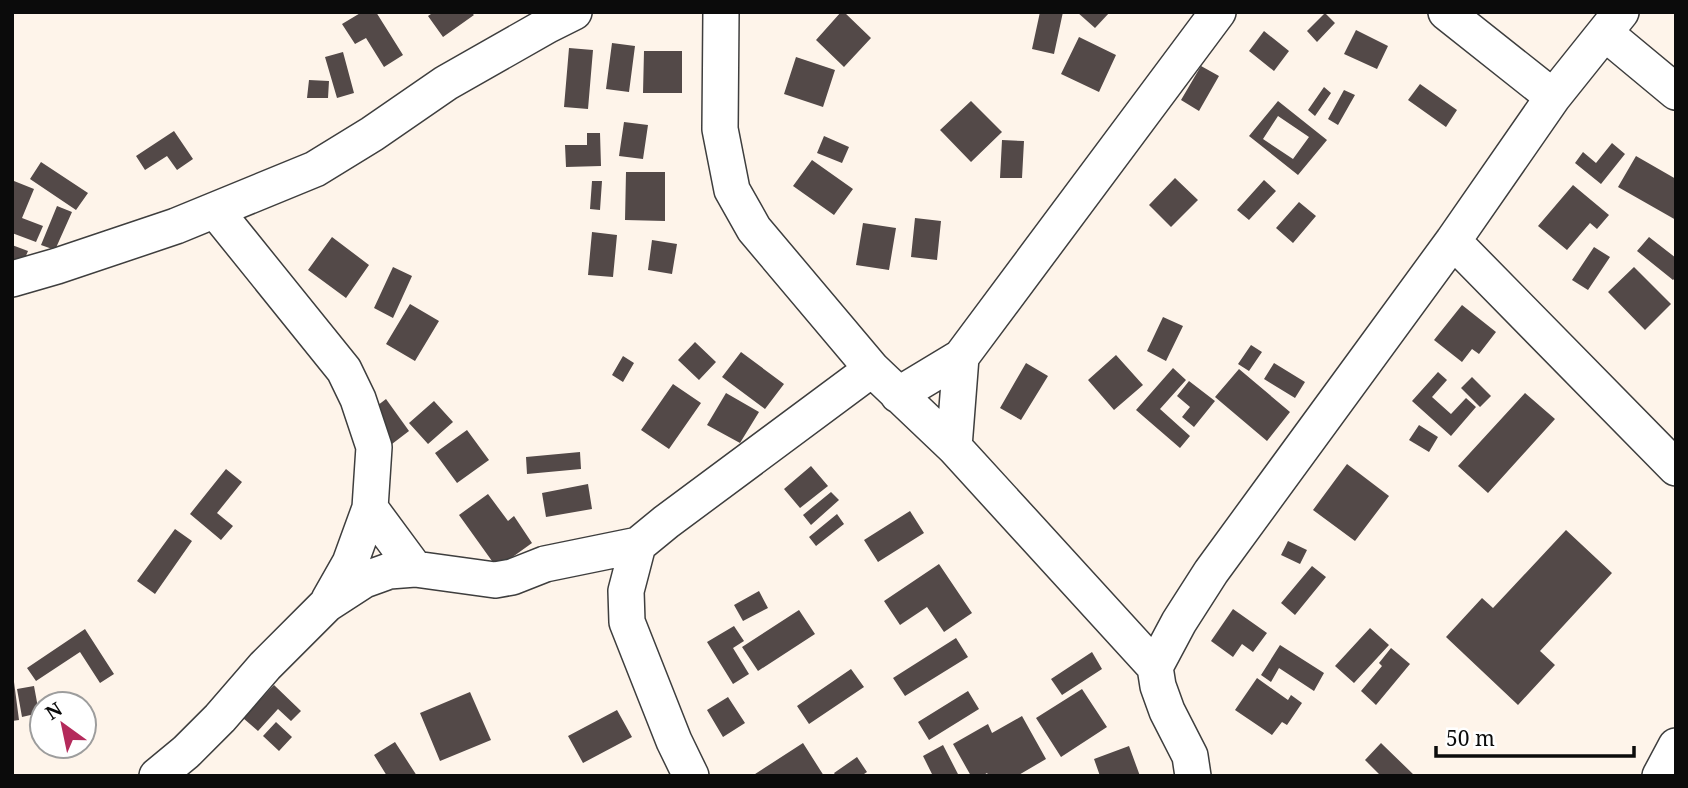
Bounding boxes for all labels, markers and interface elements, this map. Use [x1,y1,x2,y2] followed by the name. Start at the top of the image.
[28,690,98,760] north arrow
[40,696,67,726] text: N
[1436,714,1634,758] scale bar
[1446,724,1495,752] text: 50 m

